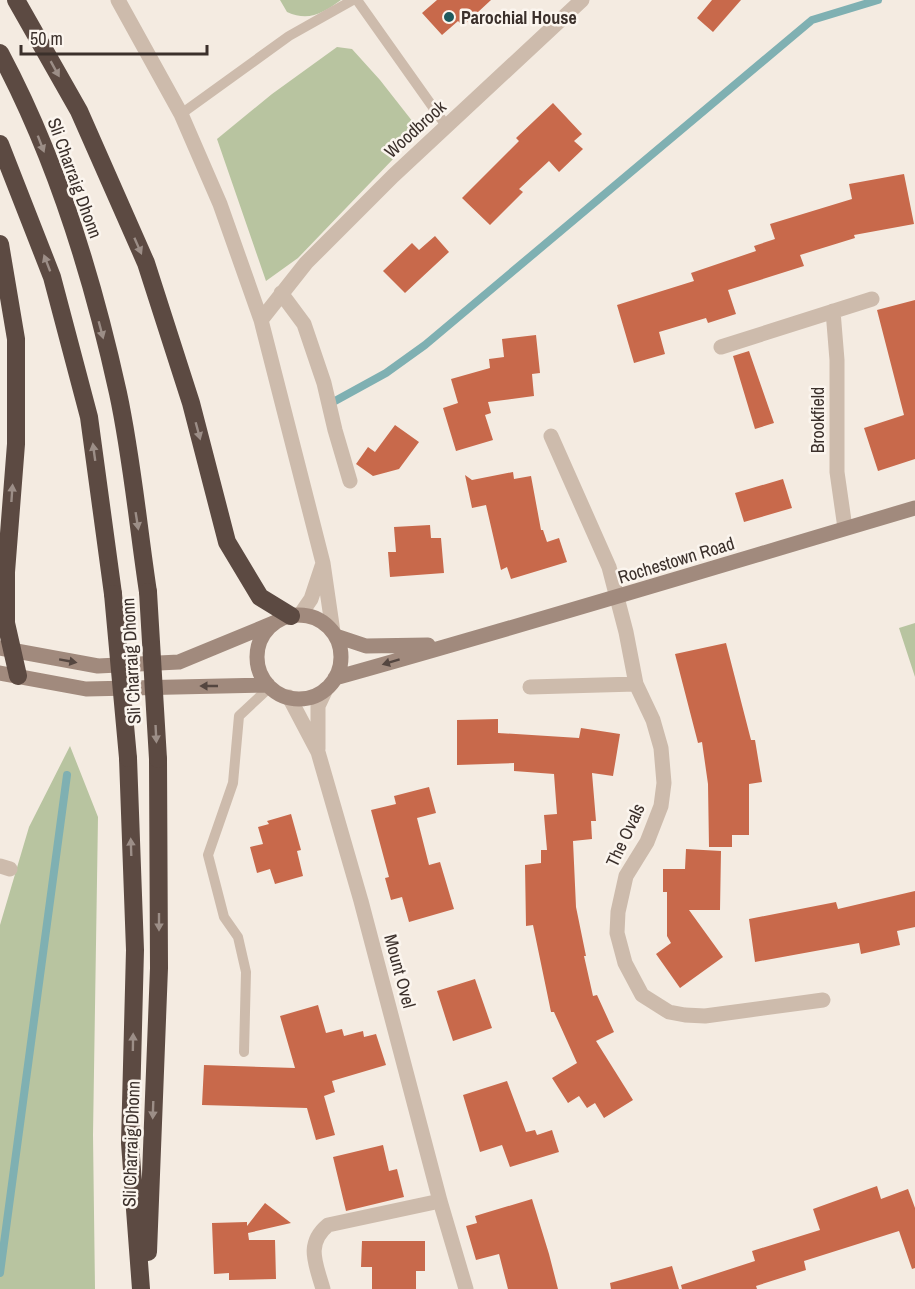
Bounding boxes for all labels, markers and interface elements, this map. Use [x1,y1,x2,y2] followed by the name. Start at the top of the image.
[461,5,577,30] place label: Parochial House
[442,10,456,24] marker: Parochial House
[21,18,207,56] scale bar
[30,26,63,51] text: 50 m
[50,61,61,77] one-way arrow
[379,94,452,163] street label: Woodbrook
[42,114,108,242] street label: Sli Charraig Dhonn
[36,136,46,154] one-way arrow
[133,237,143,255] one-way arrow
[42,254,52,272] one-way arrow
[97,321,106,339] one-way arrow
[805,387,830,453] street label: Brookfield
[194,422,203,440] one-way arrow
[89,443,98,462] one-way arrow
[7,484,17,503] one-way arrow
[133,512,142,531] one-way arrow
[615,530,737,590] street label: Rochestown Road
[115,597,147,725] street label: Sli Charraig Dhonn
[59,657,78,666] one-way arrow
[382,658,400,667] one-way arrow
[200,681,219,690] one-way arrow
[151,724,161,743] one-way arrow
[599,799,651,871] street label: The Ovals
[127,838,136,857] one-way arrow
[154,913,164,932] one-way arrow
[378,931,422,1011] street label: Mount Ovel
[128,1033,137,1052] one-way arrow
[116,1080,146,1208] street label: Sli Charraig Dhonn
[149,1101,158,1120] one-way arrow

